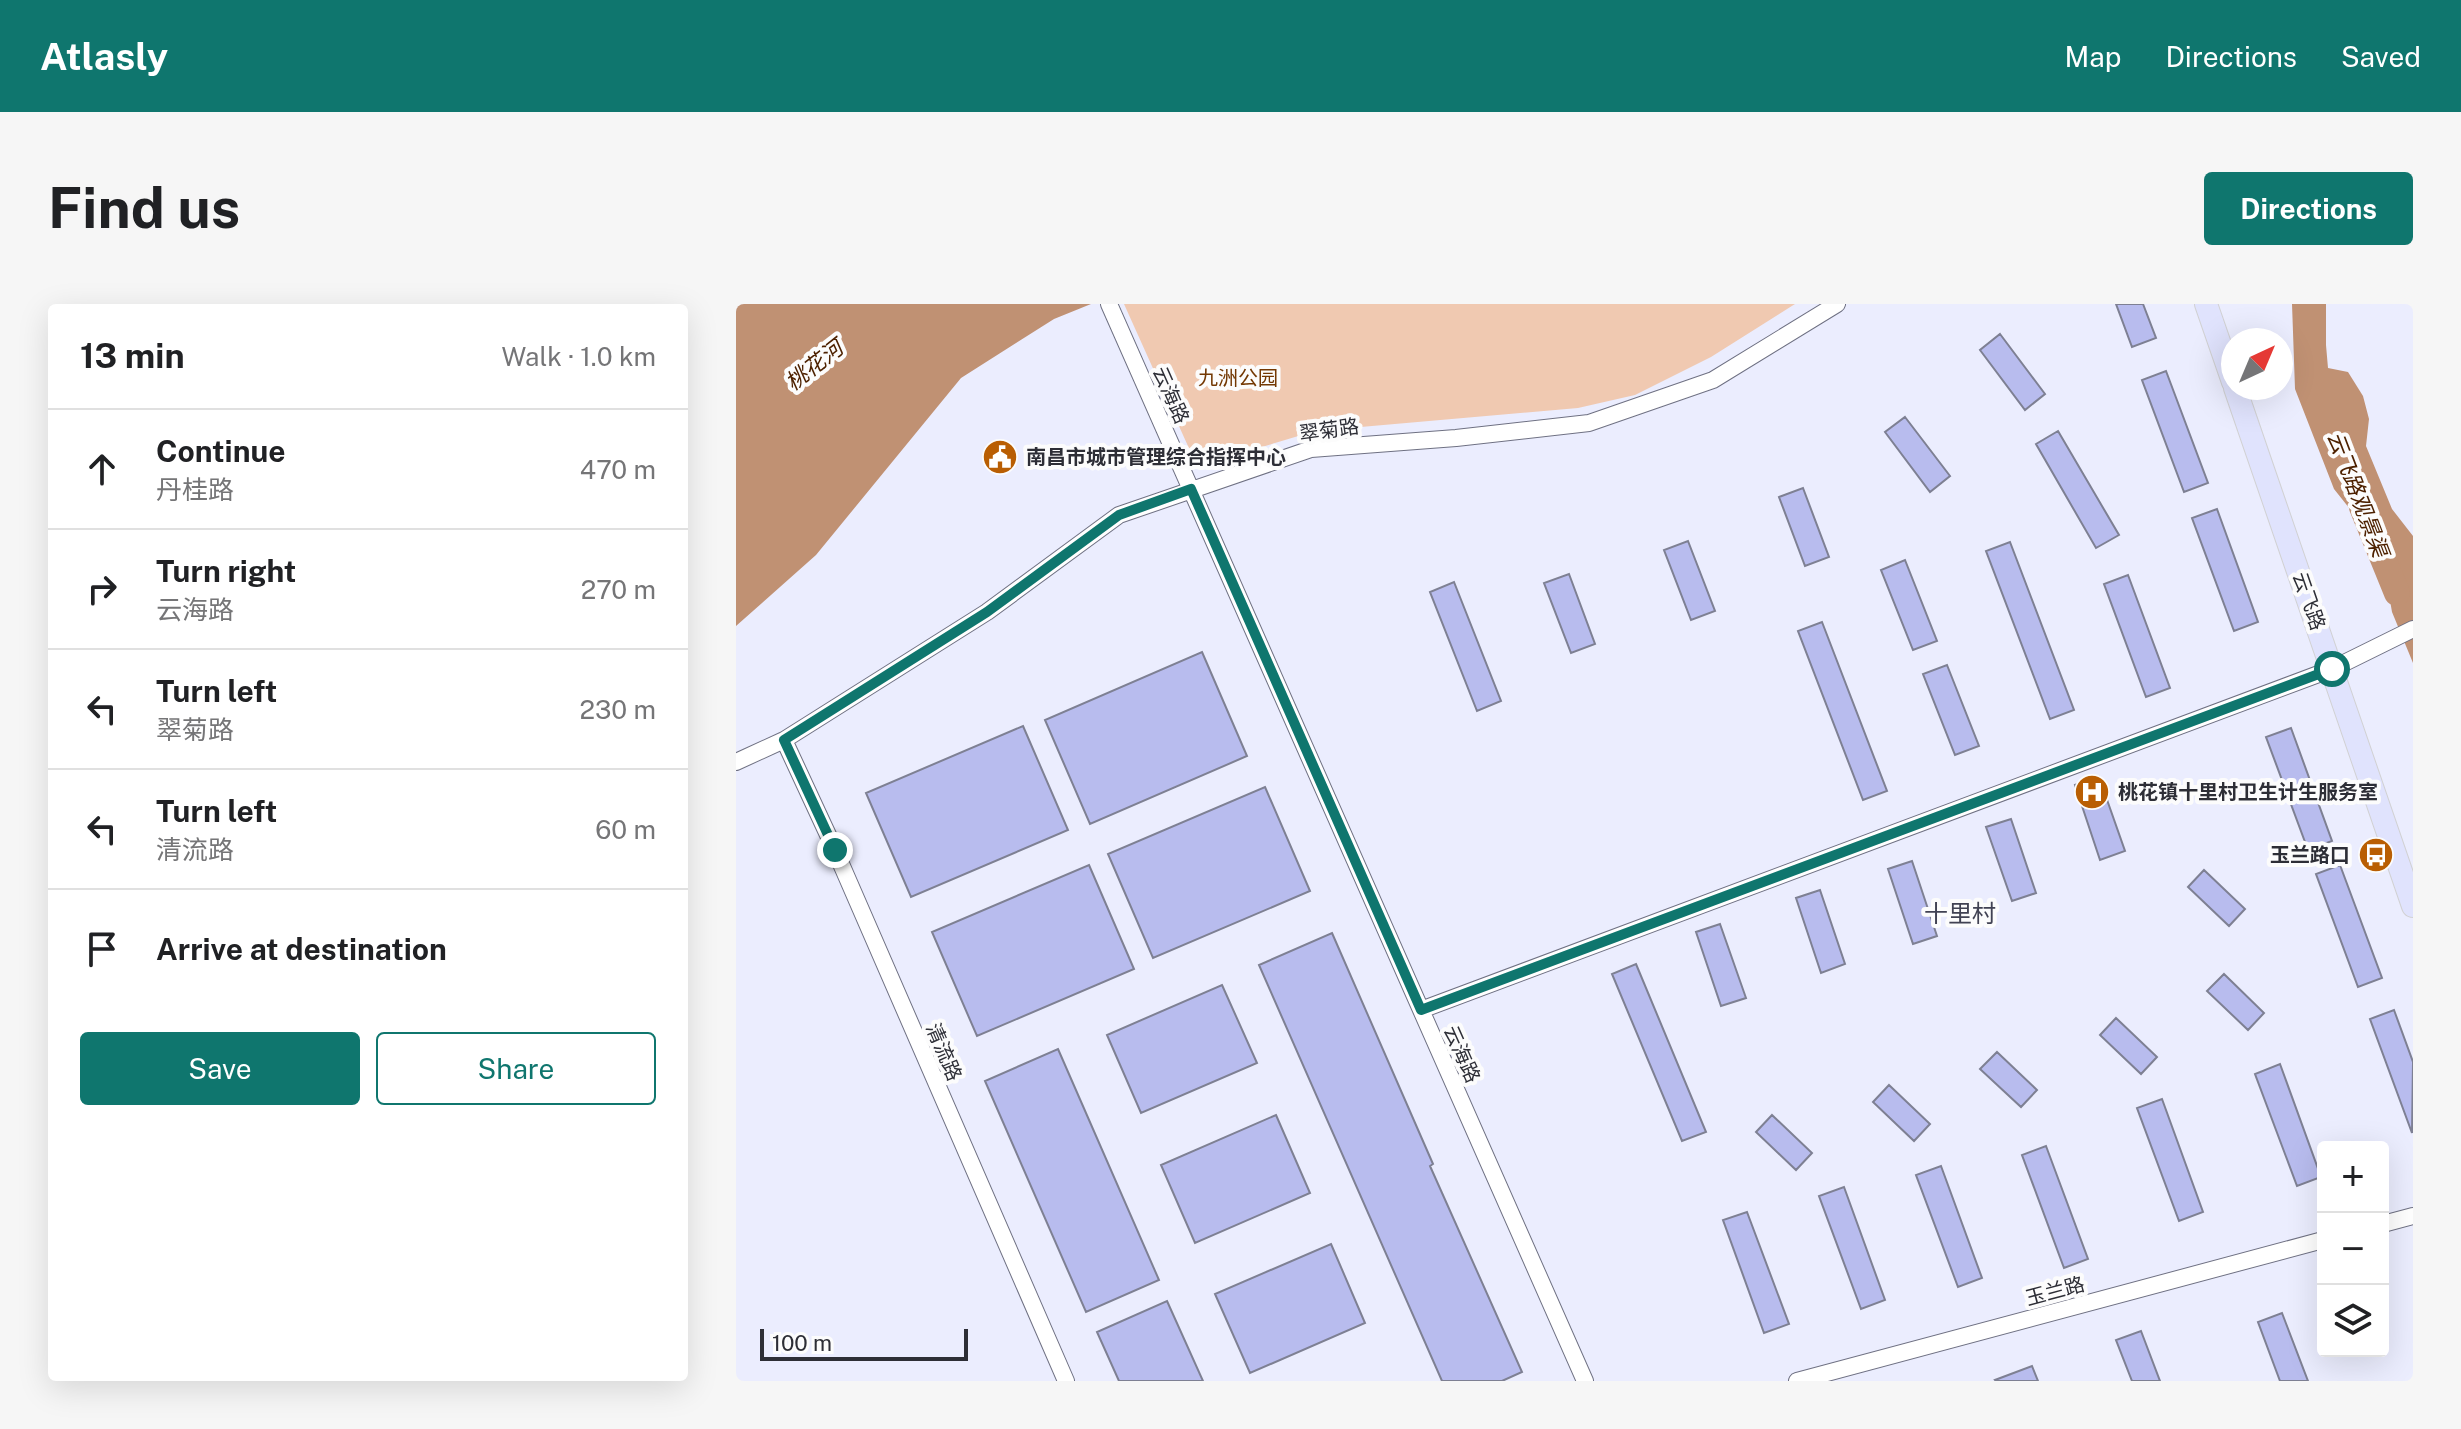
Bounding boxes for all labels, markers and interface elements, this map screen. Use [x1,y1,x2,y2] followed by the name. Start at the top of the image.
[40,34,168,79] text: Atlasly
[2065,40,2121,73] text: Map
[2165,40,2297,73] text: Directions
[2341,40,2421,73] text: Saved
[2204,172,2413,245] button: Directions
[48,175,240,241] text: Find us
[2221,328,2293,400] north arrow
[780,332,851,396] water label: 桃花河
[80,336,185,376] text: 13 min
[501,341,656,372] text: Walk · 1.0 km
[1148,363,1194,427] street label: 云海路
[1198,366,1278,390] park label: 九洲公园
[1298,414,1360,446] street label: 翠菊路
[2322,428,2395,563] water label: 云飞路观景渠
[156,433,286,469] text: Continue
[981,438,1019,476] public building icon: 南昌市城市管理综合指挥中心
[1026,445,1286,469] place label: 南昌市城市管理综合指挥中心
[80,447,124,491] icon: ahead
[580,454,656,485] text: 470 m
[156,474,234,505] text: 丹桂路
[156,553,296,589] text: Turn right
[80,567,124,611] icon: right
[2288,569,2330,633] street label: 云飞路
[581,574,656,605] text: 270 m
[156,594,234,625] text: 云海路
[2314,651,2350,687] route start
[156,673,277,709] text: Turn left
[80,687,124,731] icon: left
[580,694,656,725] text: 230 m
[156,714,234,745] text: 翠菊路
[2073,773,2111,811] hospital icon: 桃花镇十里村卫生计生服务室
[2118,780,2378,804] place label: 桃花镇十里村卫生计生服务室
[156,793,277,829] text: Turn left
[80,807,124,851] icon: left
[595,814,656,845] text: 60 m
[817,832,853,868] route end
[156,834,234,865] text: 清流路
[2357,836,2395,874] bus stop icon: 玉兰路口
[2270,843,2350,867] place label: 玉兰路口
[1924,899,1996,927] district label: 十里村
[80,927,124,971] icon: arrive
[156,931,447,967] text: Arrive at destination
[921,1020,967,1084] street label: 清流路
[1439,1022,1485,1086] street label: 云海路
[80,1032,360,1105] button: Save
[376,1032,656,1105] button: Share
[2317,1141,2389,1357] map controls
[2317,1141,2389,1213] button: +
[2317,1213,2389,1285] button: −
[2023,1272,2087,1310] street label: 玉兰路
[2317,1285,2389,1357] button: layers
[760,1325,968,1361] scale bar
[772,1330,832,1356] text: 100 m

